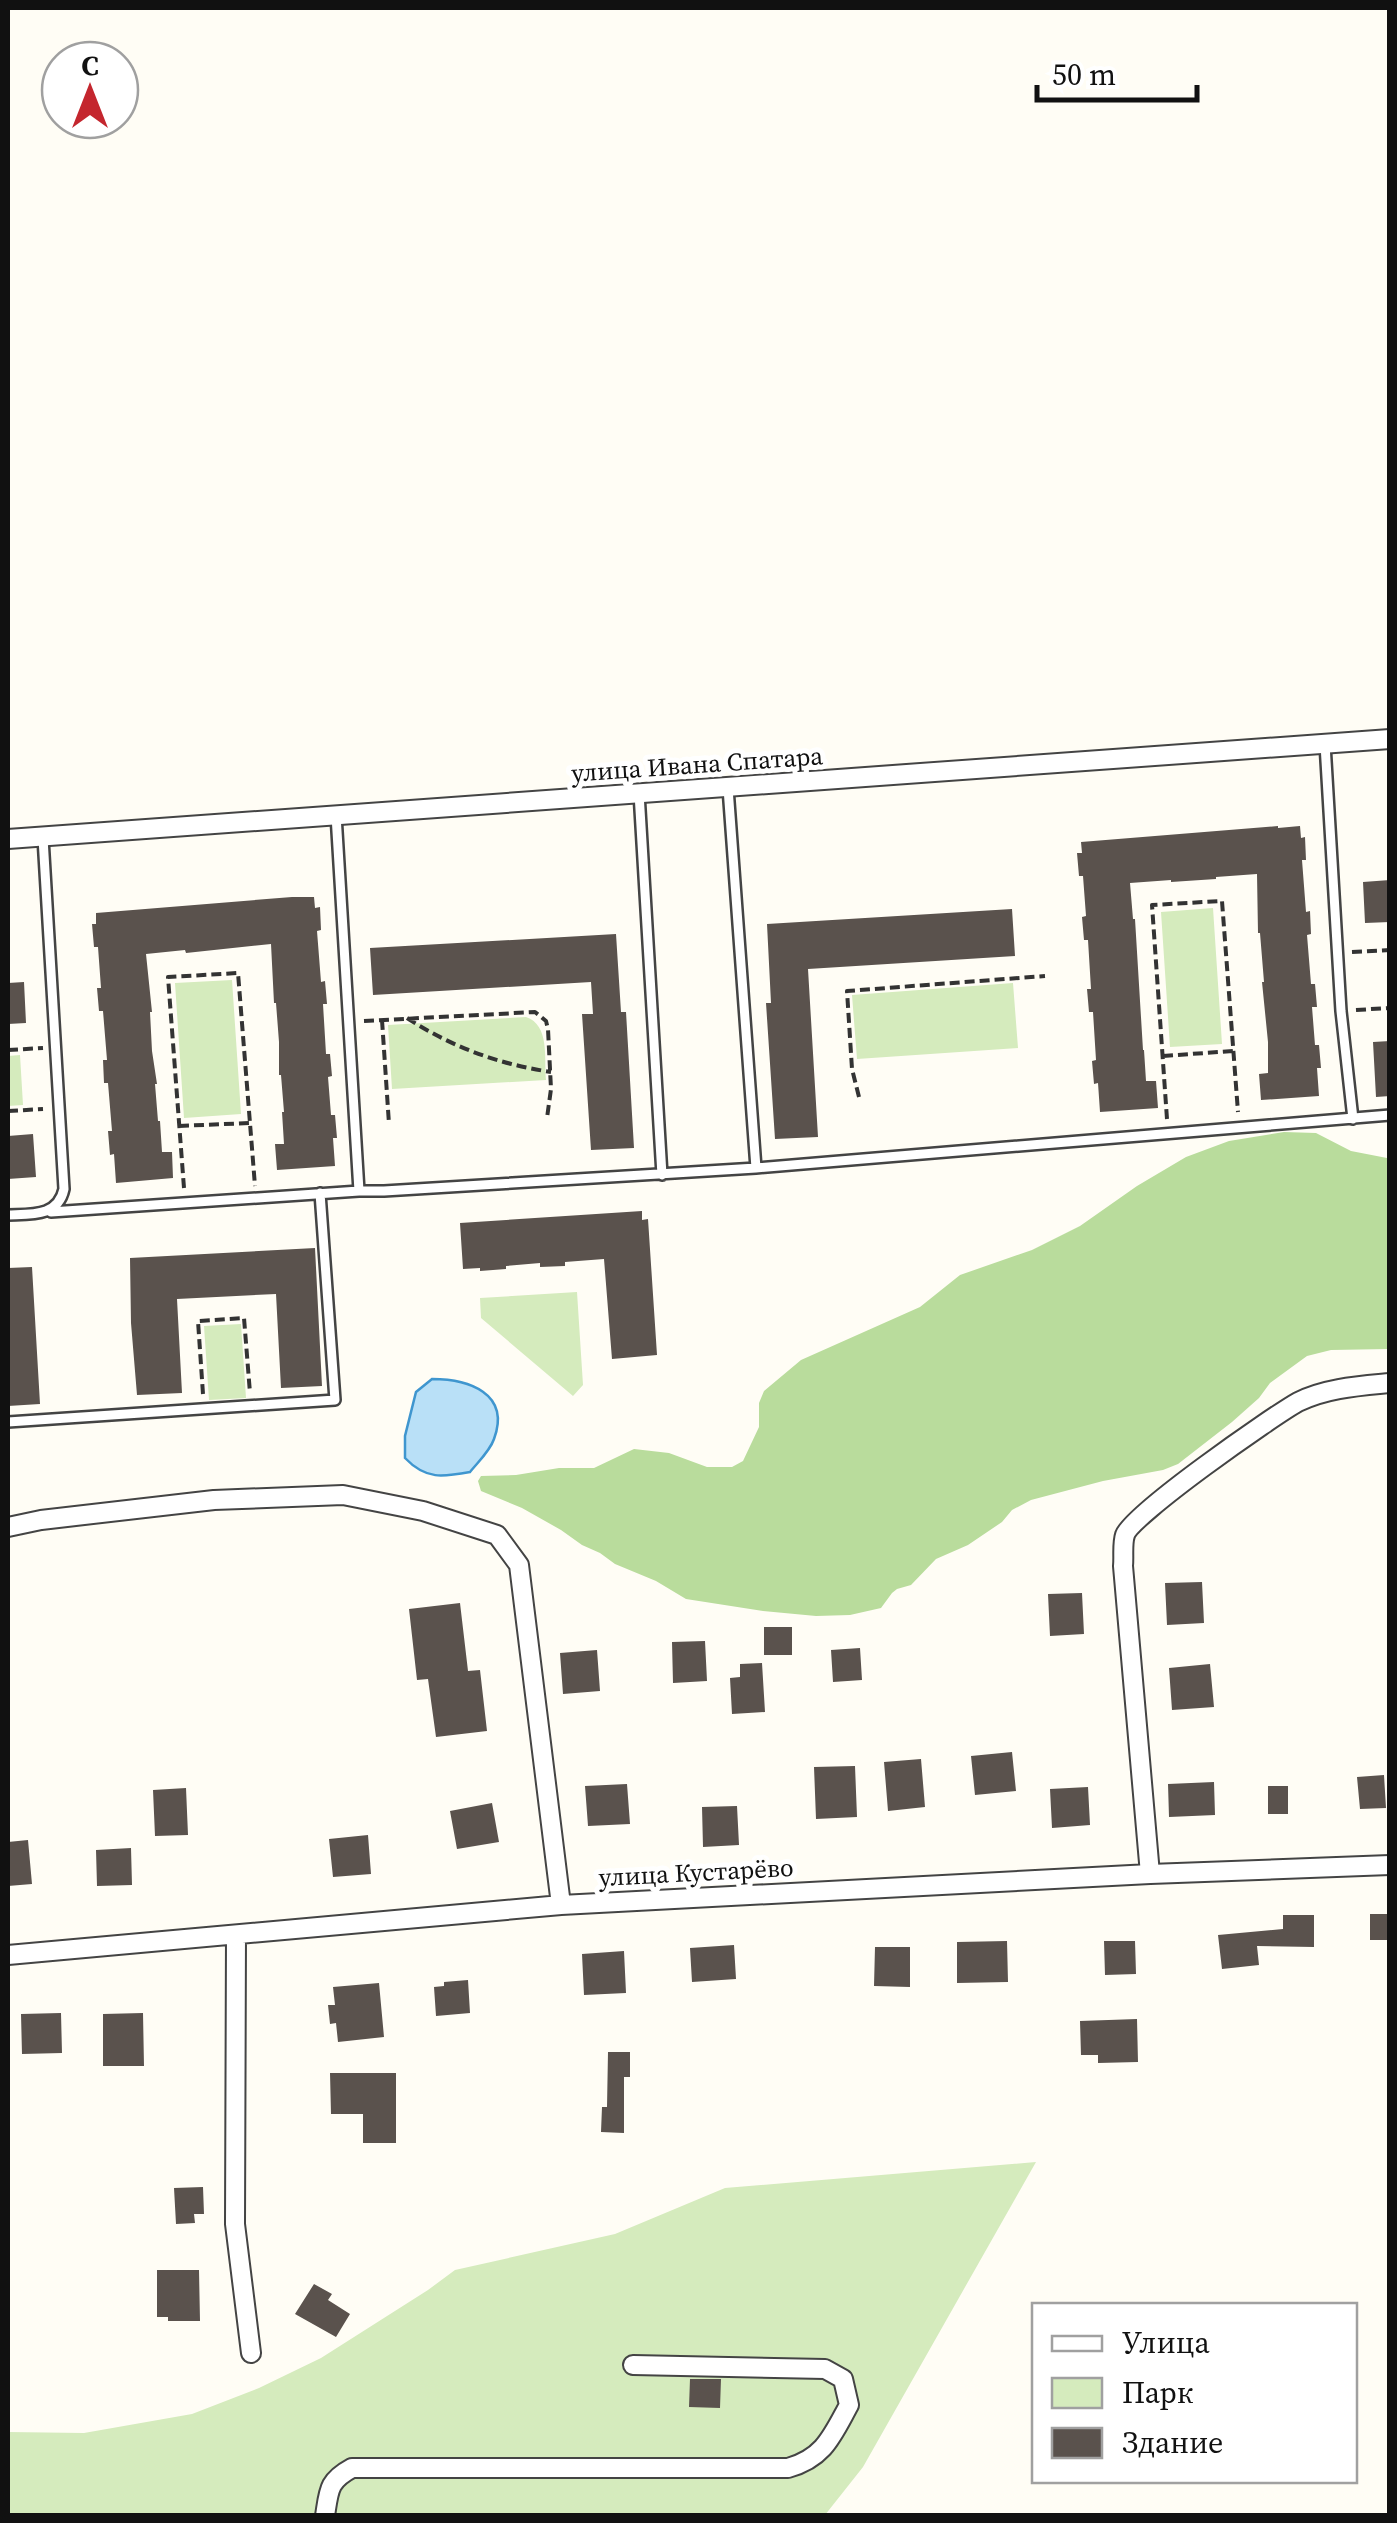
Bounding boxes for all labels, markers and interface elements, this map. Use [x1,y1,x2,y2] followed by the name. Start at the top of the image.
[40,40,140,140] north arrow
[1037,40,1197,102] scale bar
[81,46,99,84] text: С
[1052,54,1116,95] text: 50 m
[570,738,824,790] street label: улица Ивана Спатара
[598,1850,794,1894] street label: улица Кустарёво
[1032,2303,1357,2483] legend
[1122,2322,1210,2363] text: Улица
[1122,2372,1194,2413] text: Парк
[1122,2422,1223,2463] text: Здание

